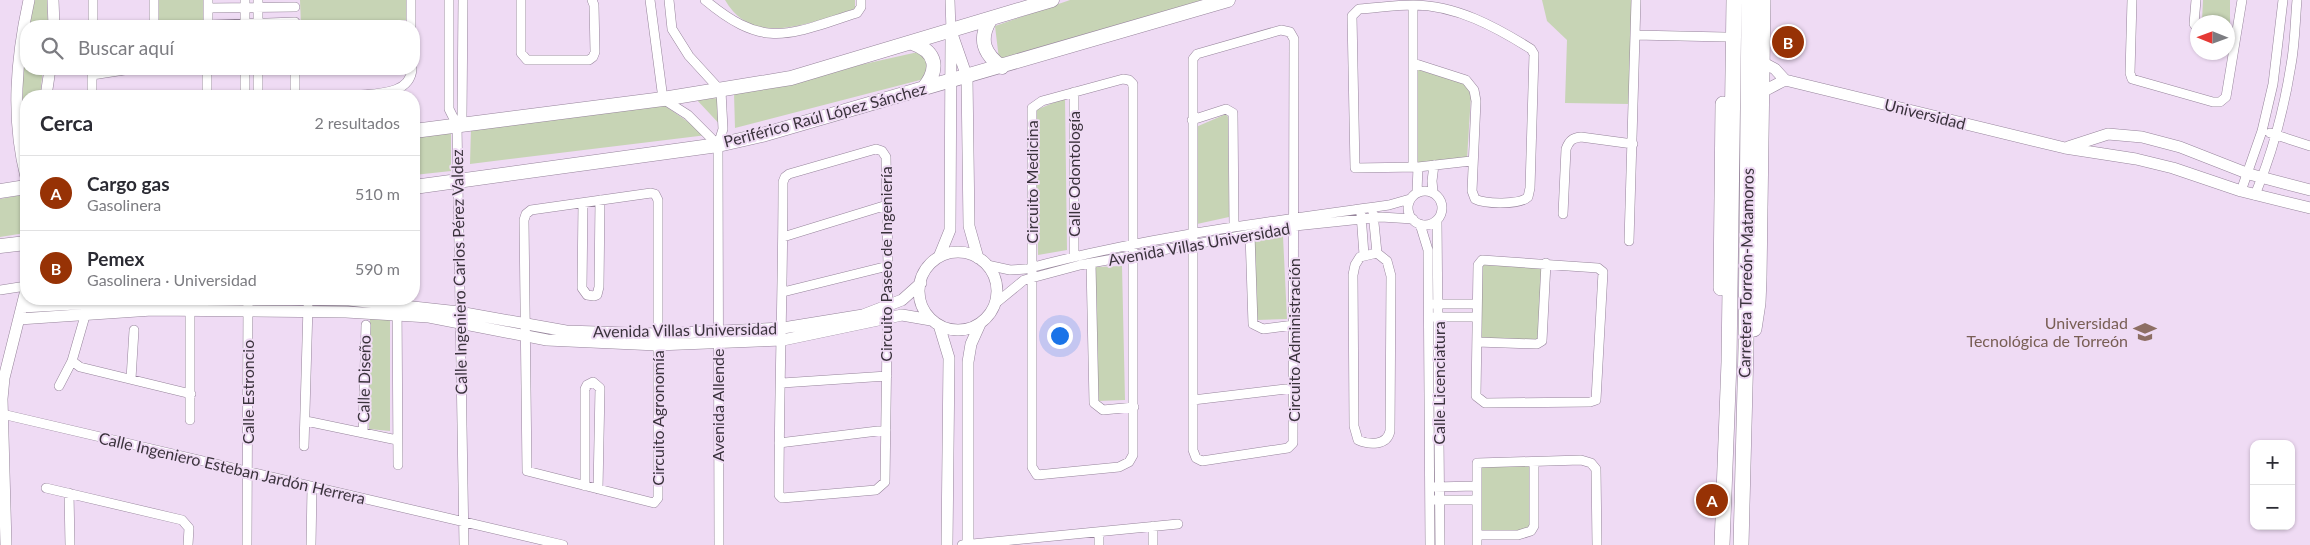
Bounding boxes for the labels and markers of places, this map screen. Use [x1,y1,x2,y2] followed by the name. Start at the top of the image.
[1772,23,1804,61] pin: B
[1966,313,2128,350] place label: Universidad Tecnológica de Torreón
[2132,319,2158,345] school or university icon: Universidad Tecnológica de Torreón
[1696,481,1728,519] pin: A

